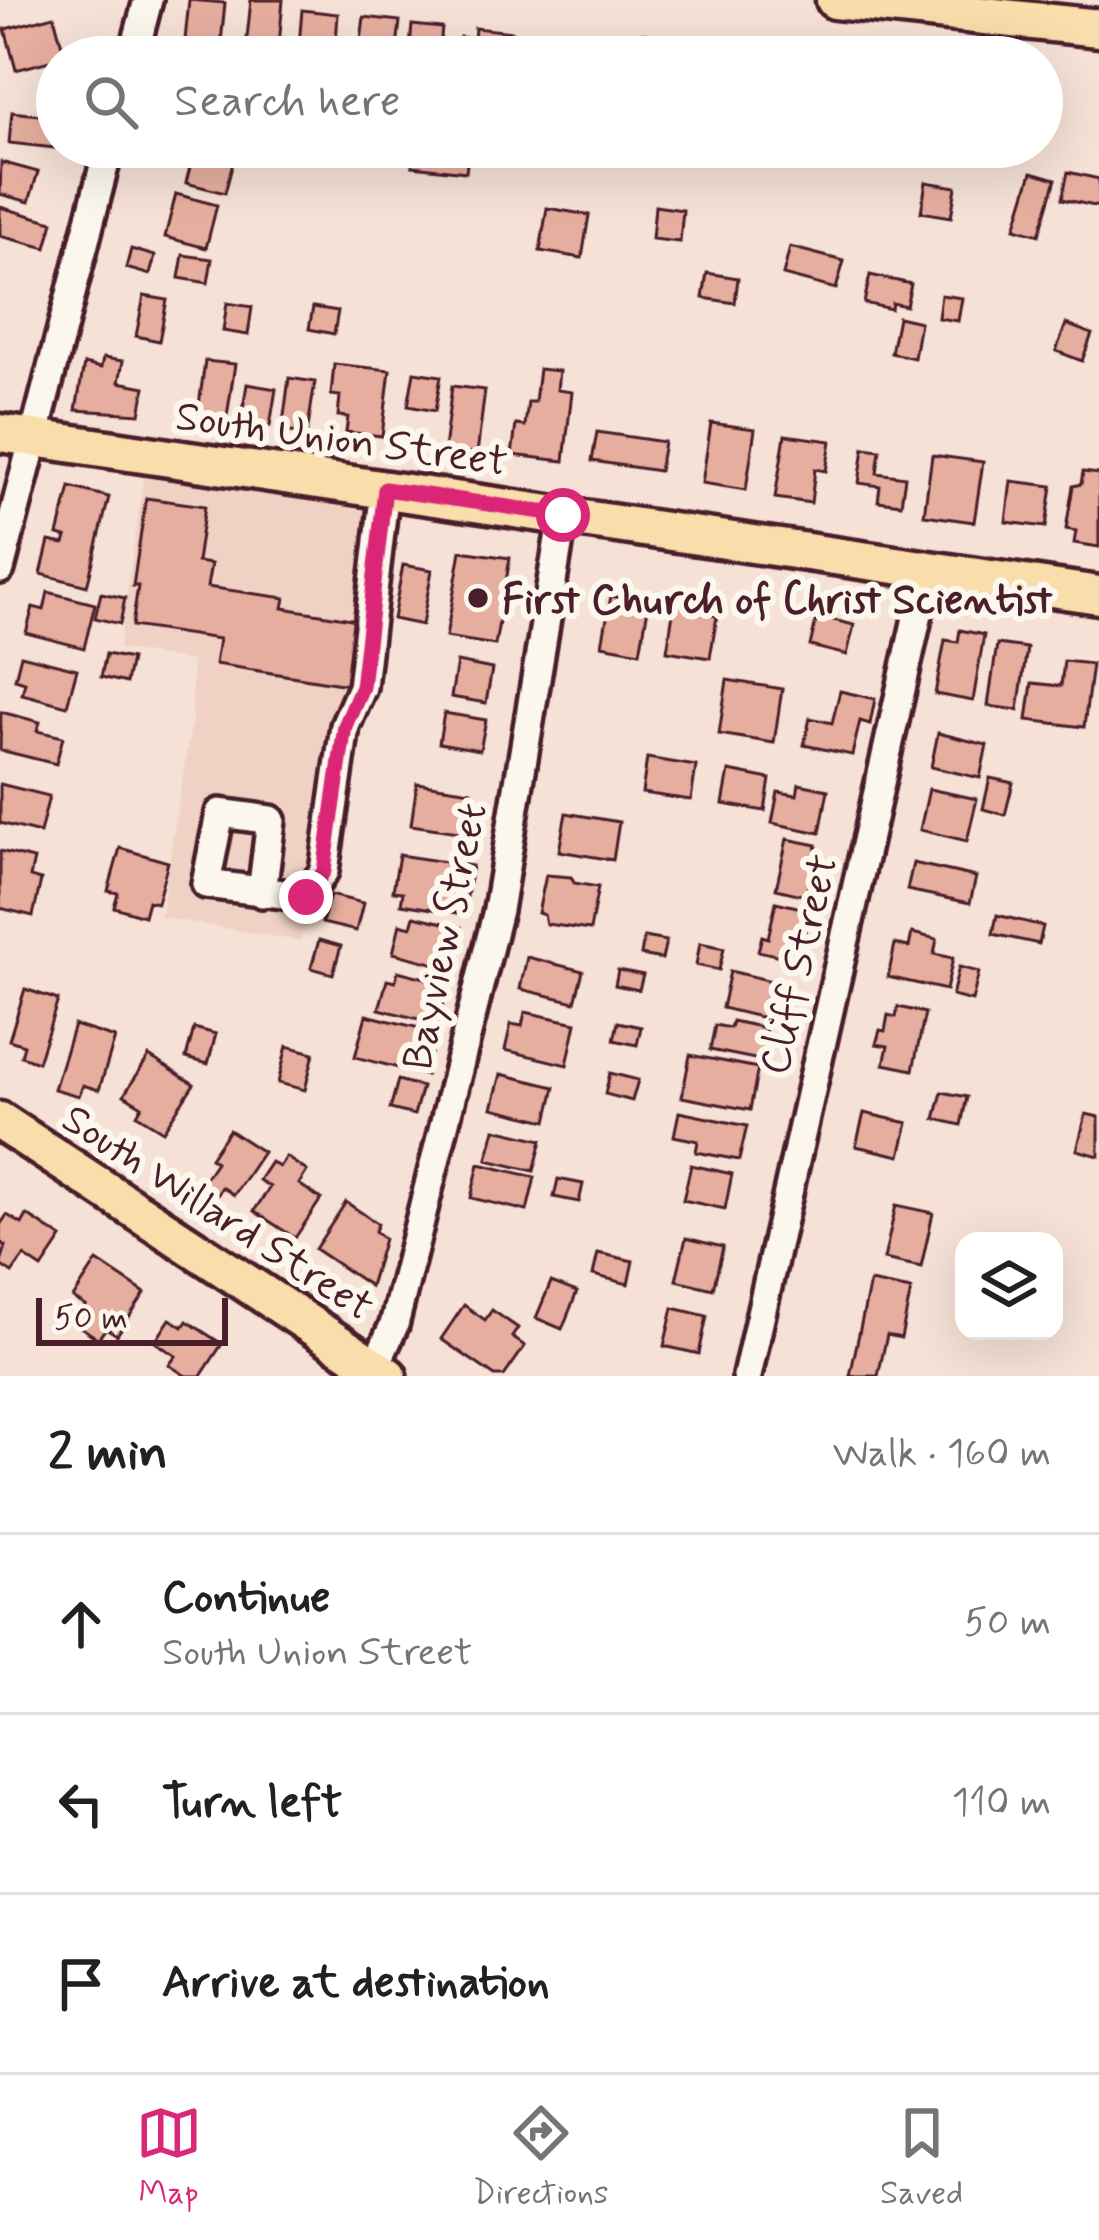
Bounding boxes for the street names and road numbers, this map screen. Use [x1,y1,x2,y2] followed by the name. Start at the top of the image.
[172,390,511,491] street label: South Union Street
[391,798,502,1075] street label: Bayview Street
[748,849,852,1080] street label: Cliff Street
[51,1093,383,1335] street label: South Willard Street

